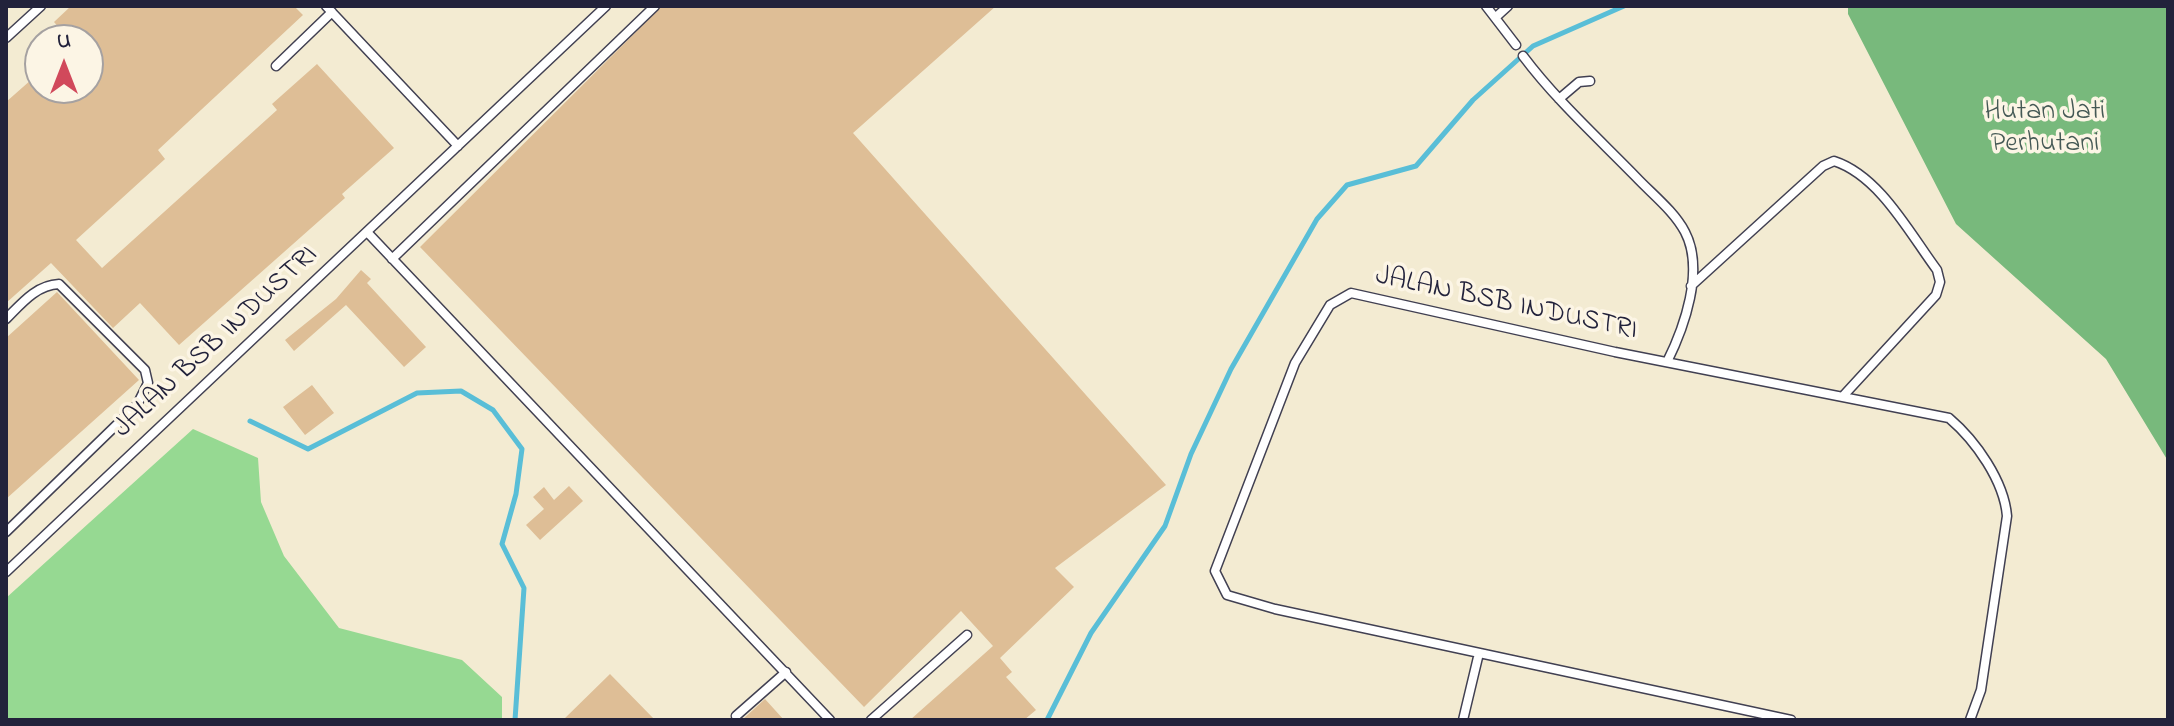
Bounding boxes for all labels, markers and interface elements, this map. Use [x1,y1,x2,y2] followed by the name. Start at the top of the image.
[24,24,104,104] north arrow
[57,26,71,58] text: U
[1985,96,2105,162] park label: Hutan Jati Perhutani
[108,240,326,446] street label: JALAN BSB INDUSTRI
[1372,261,1640,349] street label: JALAN BSB INDUSTRI

